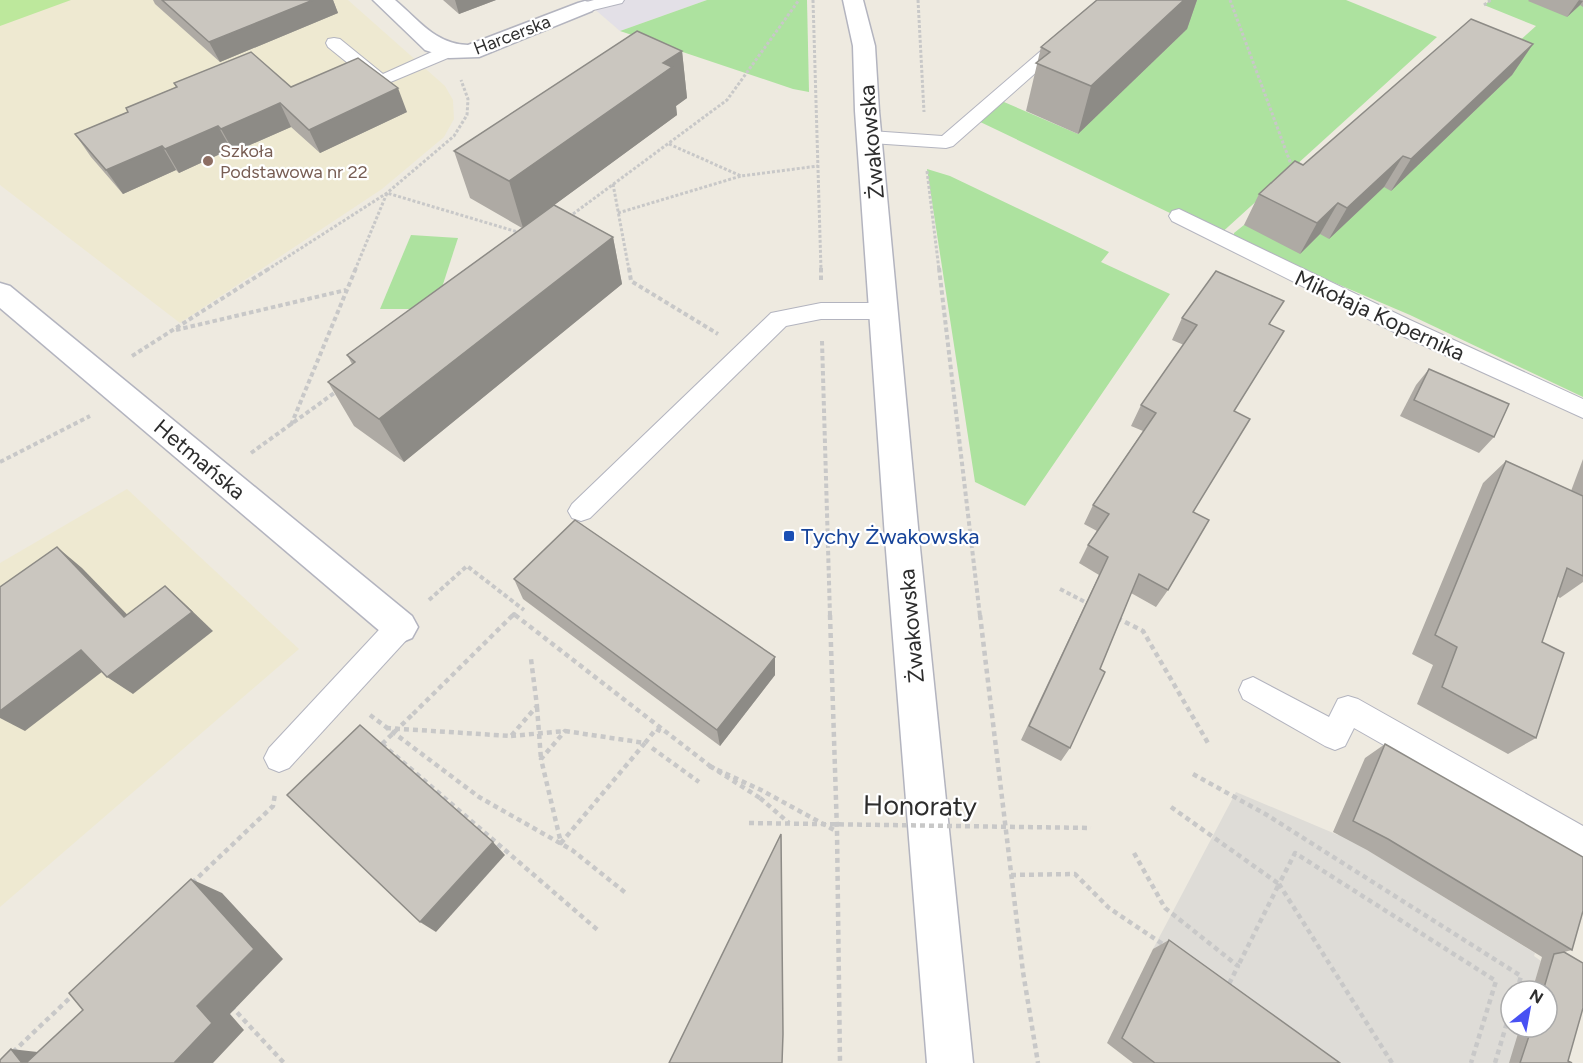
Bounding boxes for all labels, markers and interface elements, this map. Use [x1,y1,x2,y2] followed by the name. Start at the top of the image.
[470,10,554,60] street label: Harcerska
[853,84,890,200] street label: Żwakowska
[220,140,368,183] place label: Szkoła Podstawowa nr 22
[201,154,215,168] marker: Szkoła Podstawowa nr 22
[1291,264,1469,367] street label: Mikołaja Kopernika
[148,413,251,505] street label: Hetmańska
[801,523,980,550] place label: Tychy Żwakowska
[782,529,796,543] marker: Tychy Żwakowska
[893,568,930,684] street label: Żwakowska
[863,788,977,823] street label: Honoraty
[1499,979,1559,1039] north arrow
[1526,985,1547,1008] text: N

